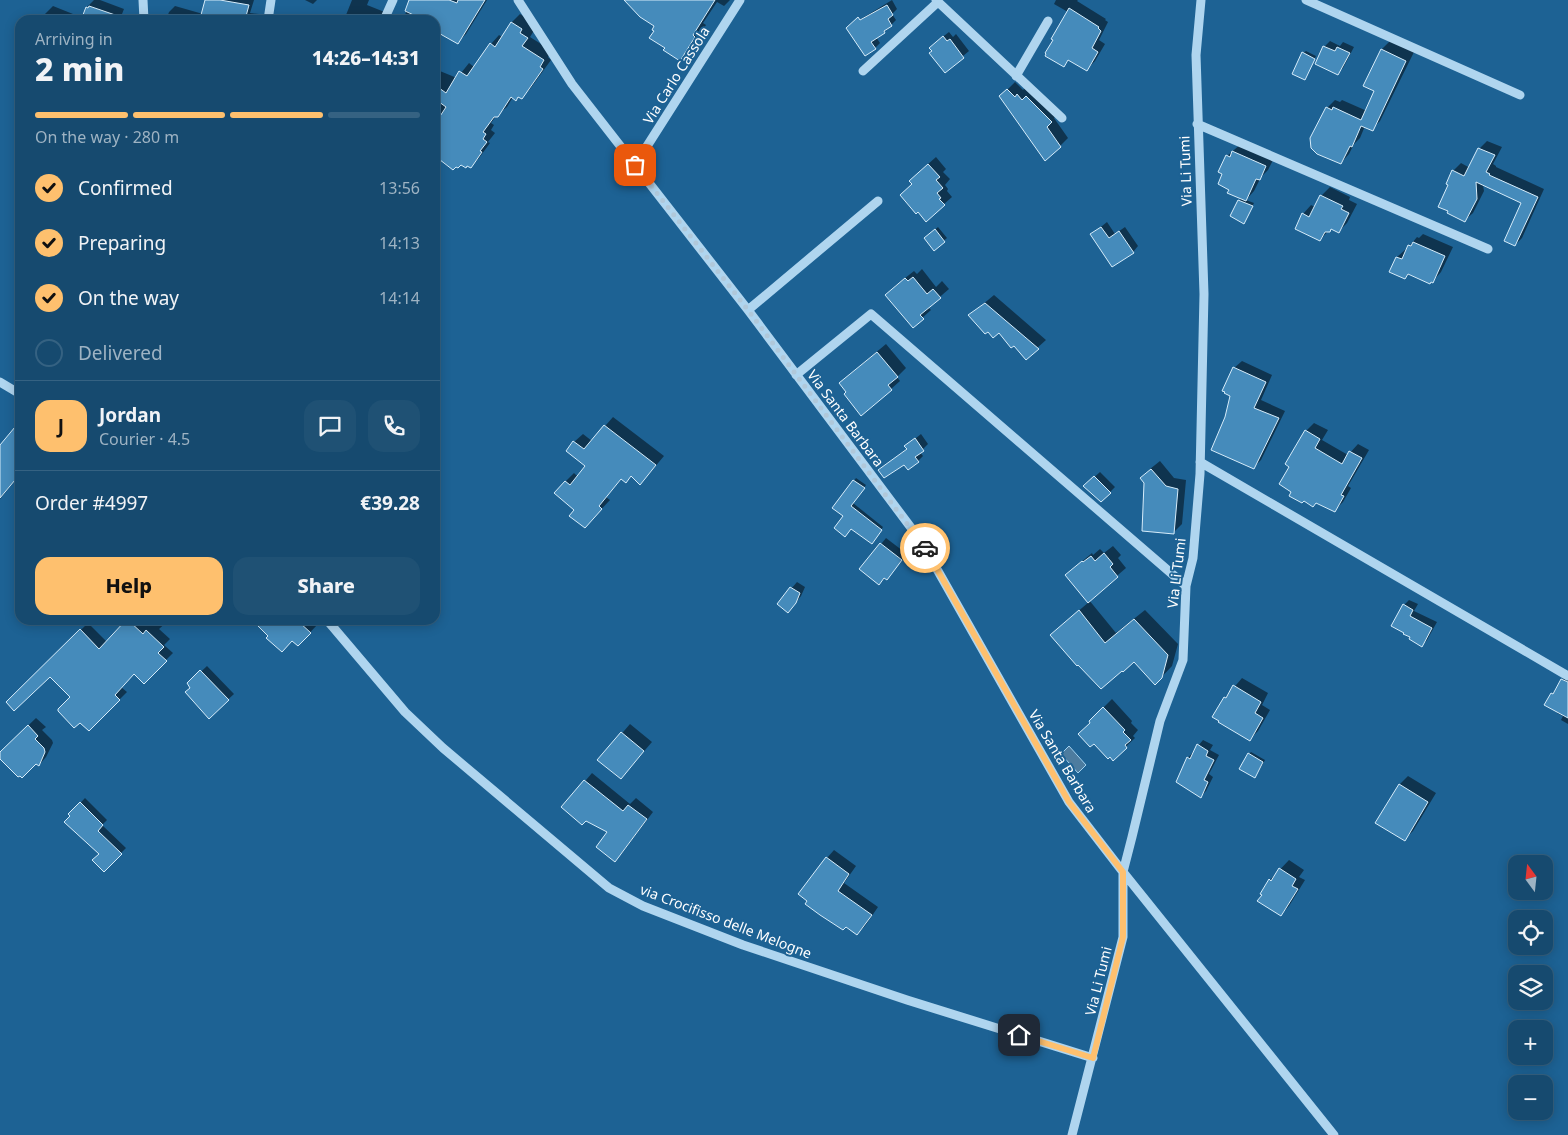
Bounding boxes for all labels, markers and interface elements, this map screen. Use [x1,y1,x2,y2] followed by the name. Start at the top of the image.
[638,23,714,127] street label: Via Carlo Cassola
[35,28,113,50] text: Arriving in
[312,45,420,71] text: 14:26–14:31
[35,47,124,90] text: 2 min
[35,126,179,148] text: On the way · 280 m
[1174,135,1196,207] street label: Via Li Tumi
[614,144,656,186] pin
[621,151,649,179] icon: bag
[35,174,63,202] icon: check
[78,175,173,201] text: Confirmed
[379,177,420,199] text: 13:56
[35,229,63,257] icon: check
[78,230,166,256] text: Preparing
[379,232,420,254] text: 14:13
[35,284,63,312] icon: check
[78,285,179,311] text: On the way
[379,287,420,309] text: 14:14
[78,340,163,366] text: Delivered
[803,366,889,470] street label: Via Santa Barbara
[304,400,356,452] button: chat
[368,400,420,452] button: phone
[99,402,161,428] text: Jordan
[58,413,64,439] text: J
[99,428,190,450] text: Courier · 4.5
[35,490,148,516] text: Order #4997
[360,490,420,516] text: €39.28
[900,523,950,573] courier
[911,534,939,562] icon: car
[1162,537,1190,609] street label: Via Li Tumi
[35,557,223,615] button: Help
[233,557,420,615] button: Share
[1025,706,1101,816] street label: Via Santa Barbara
[1508,855,1552,900] north arrow
[1508,855,1553,1120] map controls
[637,879,815,963] street label: via Crocifisso delle Melogne
[1508,910,1553,955] button: locate
[1080,944,1116,1018] street label: Via Li Tumi
[1508,965,1553,1010] button: layers
[998,1014,1040,1056] pin
[1508,1020,1553,1065] button: +
[1005,1021,1033,1049] icon: home
[1508,1075,1553,1120] button: −

